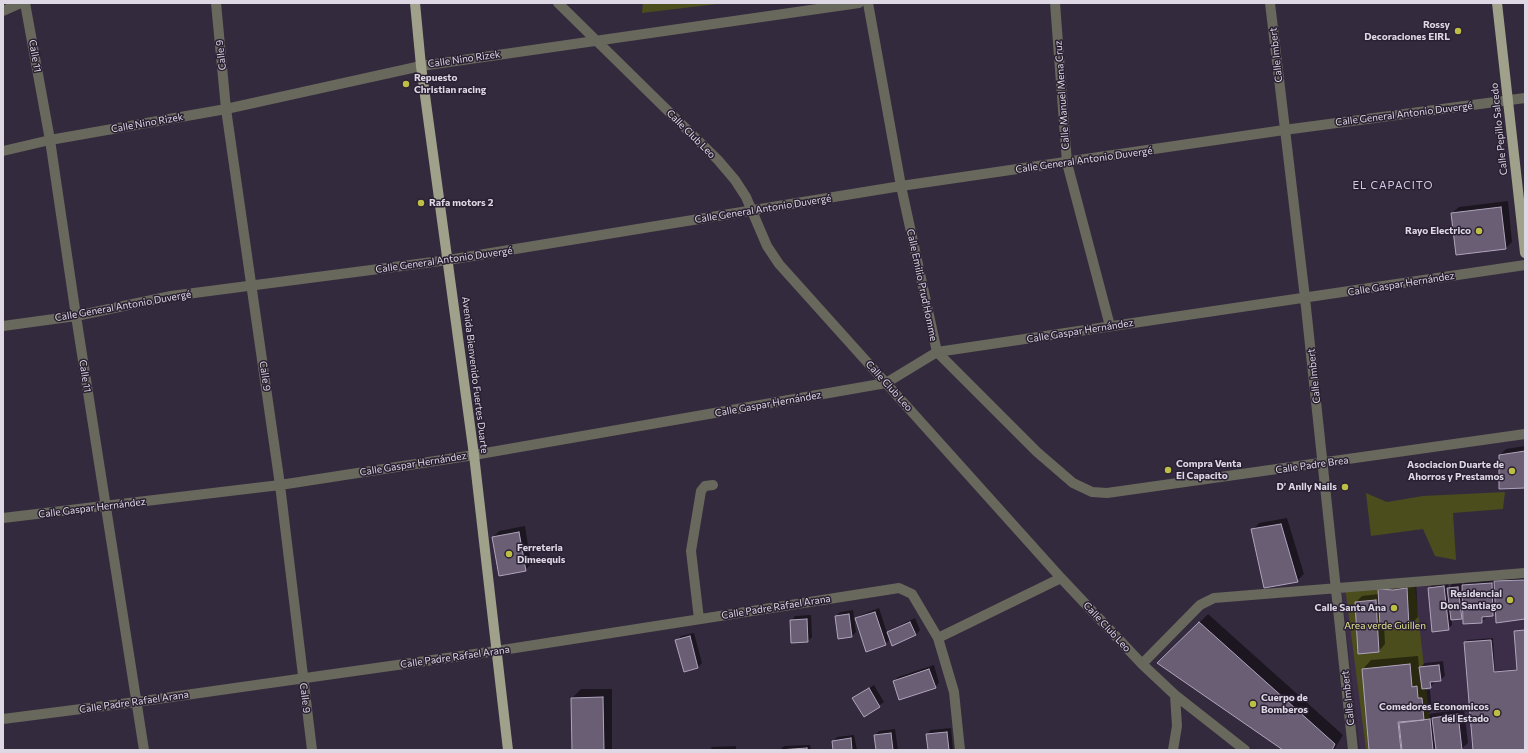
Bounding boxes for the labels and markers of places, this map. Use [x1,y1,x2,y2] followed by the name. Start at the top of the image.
[1364,19,1450,42] place label: Rossy Decoraciones EIRL
[1453,26,1463,36] marker: Rossy Decoraciones EIRL
[414,72,486,96] place label: Repuesto Christian racing
[401,79,411,89] marker: Repuesto Christian racing
[429,197,493,209] place label: Rafa motors 2
[416,198,426,208] marker: Rafa motors 2
[1405,225,1471,237] place label: Rayo Electrico
[1474,226,1484,236] marker: Rayo Electrico
[1176,458,1242,482] place label: Compra Venta El Capacito
[1407,459,1504,482] place label: Asociacion Duarte de Ahorros y Prestamos
[1163,465,1173,475] marker: Compra Venta El Capacito
[1507,466,1517,476] marker: Asociacion Duarte de Ahorros y Prestamos
[1276,481,1337,493] place label: D’ Anlly Nails
[1340,482,1350,492] marker: D’ Anlly Nails
[517,542,565,566] place label: Ferreteria Dimeequis
[504,549,514,559] marker: Ferreteria Dimeequis
[1440,588,1502,612] place label: Residencial Don Santiago
[1505,595,1515,605] marker: Residencial Don Santiago
[1315,602,1386,614] place label: Calle Santa Ana
[1389,603,1399,613] marker: Calle Santa Ana
[1261,692,1308,716] place label: Cuerpo de Bomberos
[1248,699,1258,709] marker: Cuerpo de Bomberos
[1379,701,1489,724] place label: Comedores Economicos del Estado
[1492,708,1502,718] marker: Comedores Economicos del Estado

